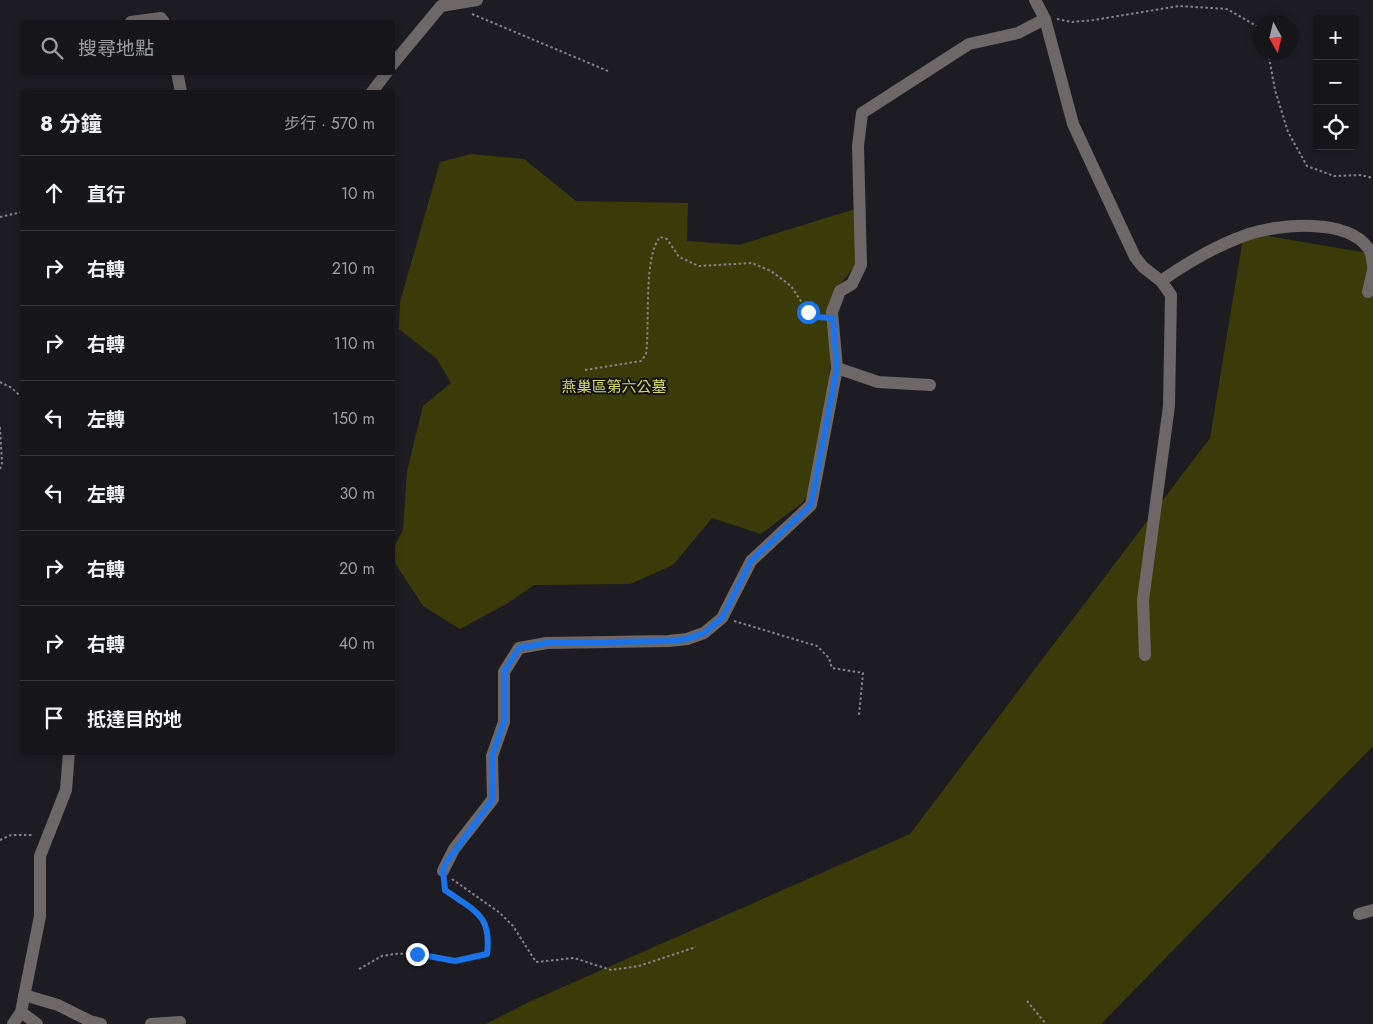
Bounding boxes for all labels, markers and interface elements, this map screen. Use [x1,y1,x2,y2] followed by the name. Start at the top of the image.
[1253,15,1298,60] north arrow
[1313,15,1358,150] map controls
[1313,15,1358,60] button: +
[20,20,395,75] search box
[38,34,66,62] icon: search
[78,35,154,62] text: 搜尋地點
[1313,60,1358,105] button: −
[1313,105,1358,150] button: locate
[40,109,101,139] text: 8 分鐘
[284,112,375,135] text: 步行 · 570 m
[40,179,68,207] icon: ahead
[87,181,125,208] text: 直行
[341,182,375,205] text: 10 m
[40,254,68,282] icon: right
[87,256,125,283] text: 右轉
[332,257,375,280] text: 210 m
[797,301,820,324] route start
[40,329,68,357] icon: right
[87,331,125,358] text: 右轉
[334,332,375,355] text: 110 m
[561,376,667,398] park label: 燕巢區第六公墓
[40,404,68,432] icon: left
[87,406,125,433] text: 左轉
[332,407,375,430] text: 150 m
[40,479,68,507] icon: left
[87,481,125,508] text: 左轉
[339,482,375,505] text: 30 m
[40,554,68,582] icon: right
[87,556,125,583] text: 右轉
[339,557,375,580] text: 20 m
[40,629,68,657] icon: right
[87,631,125,658] text: 右轉
[339,632,375,655] text: 40 m
[40,704,68,732] icon: arrive
[87,706,182,733] text: 抵達目的地
[406,943,429,966] route end

